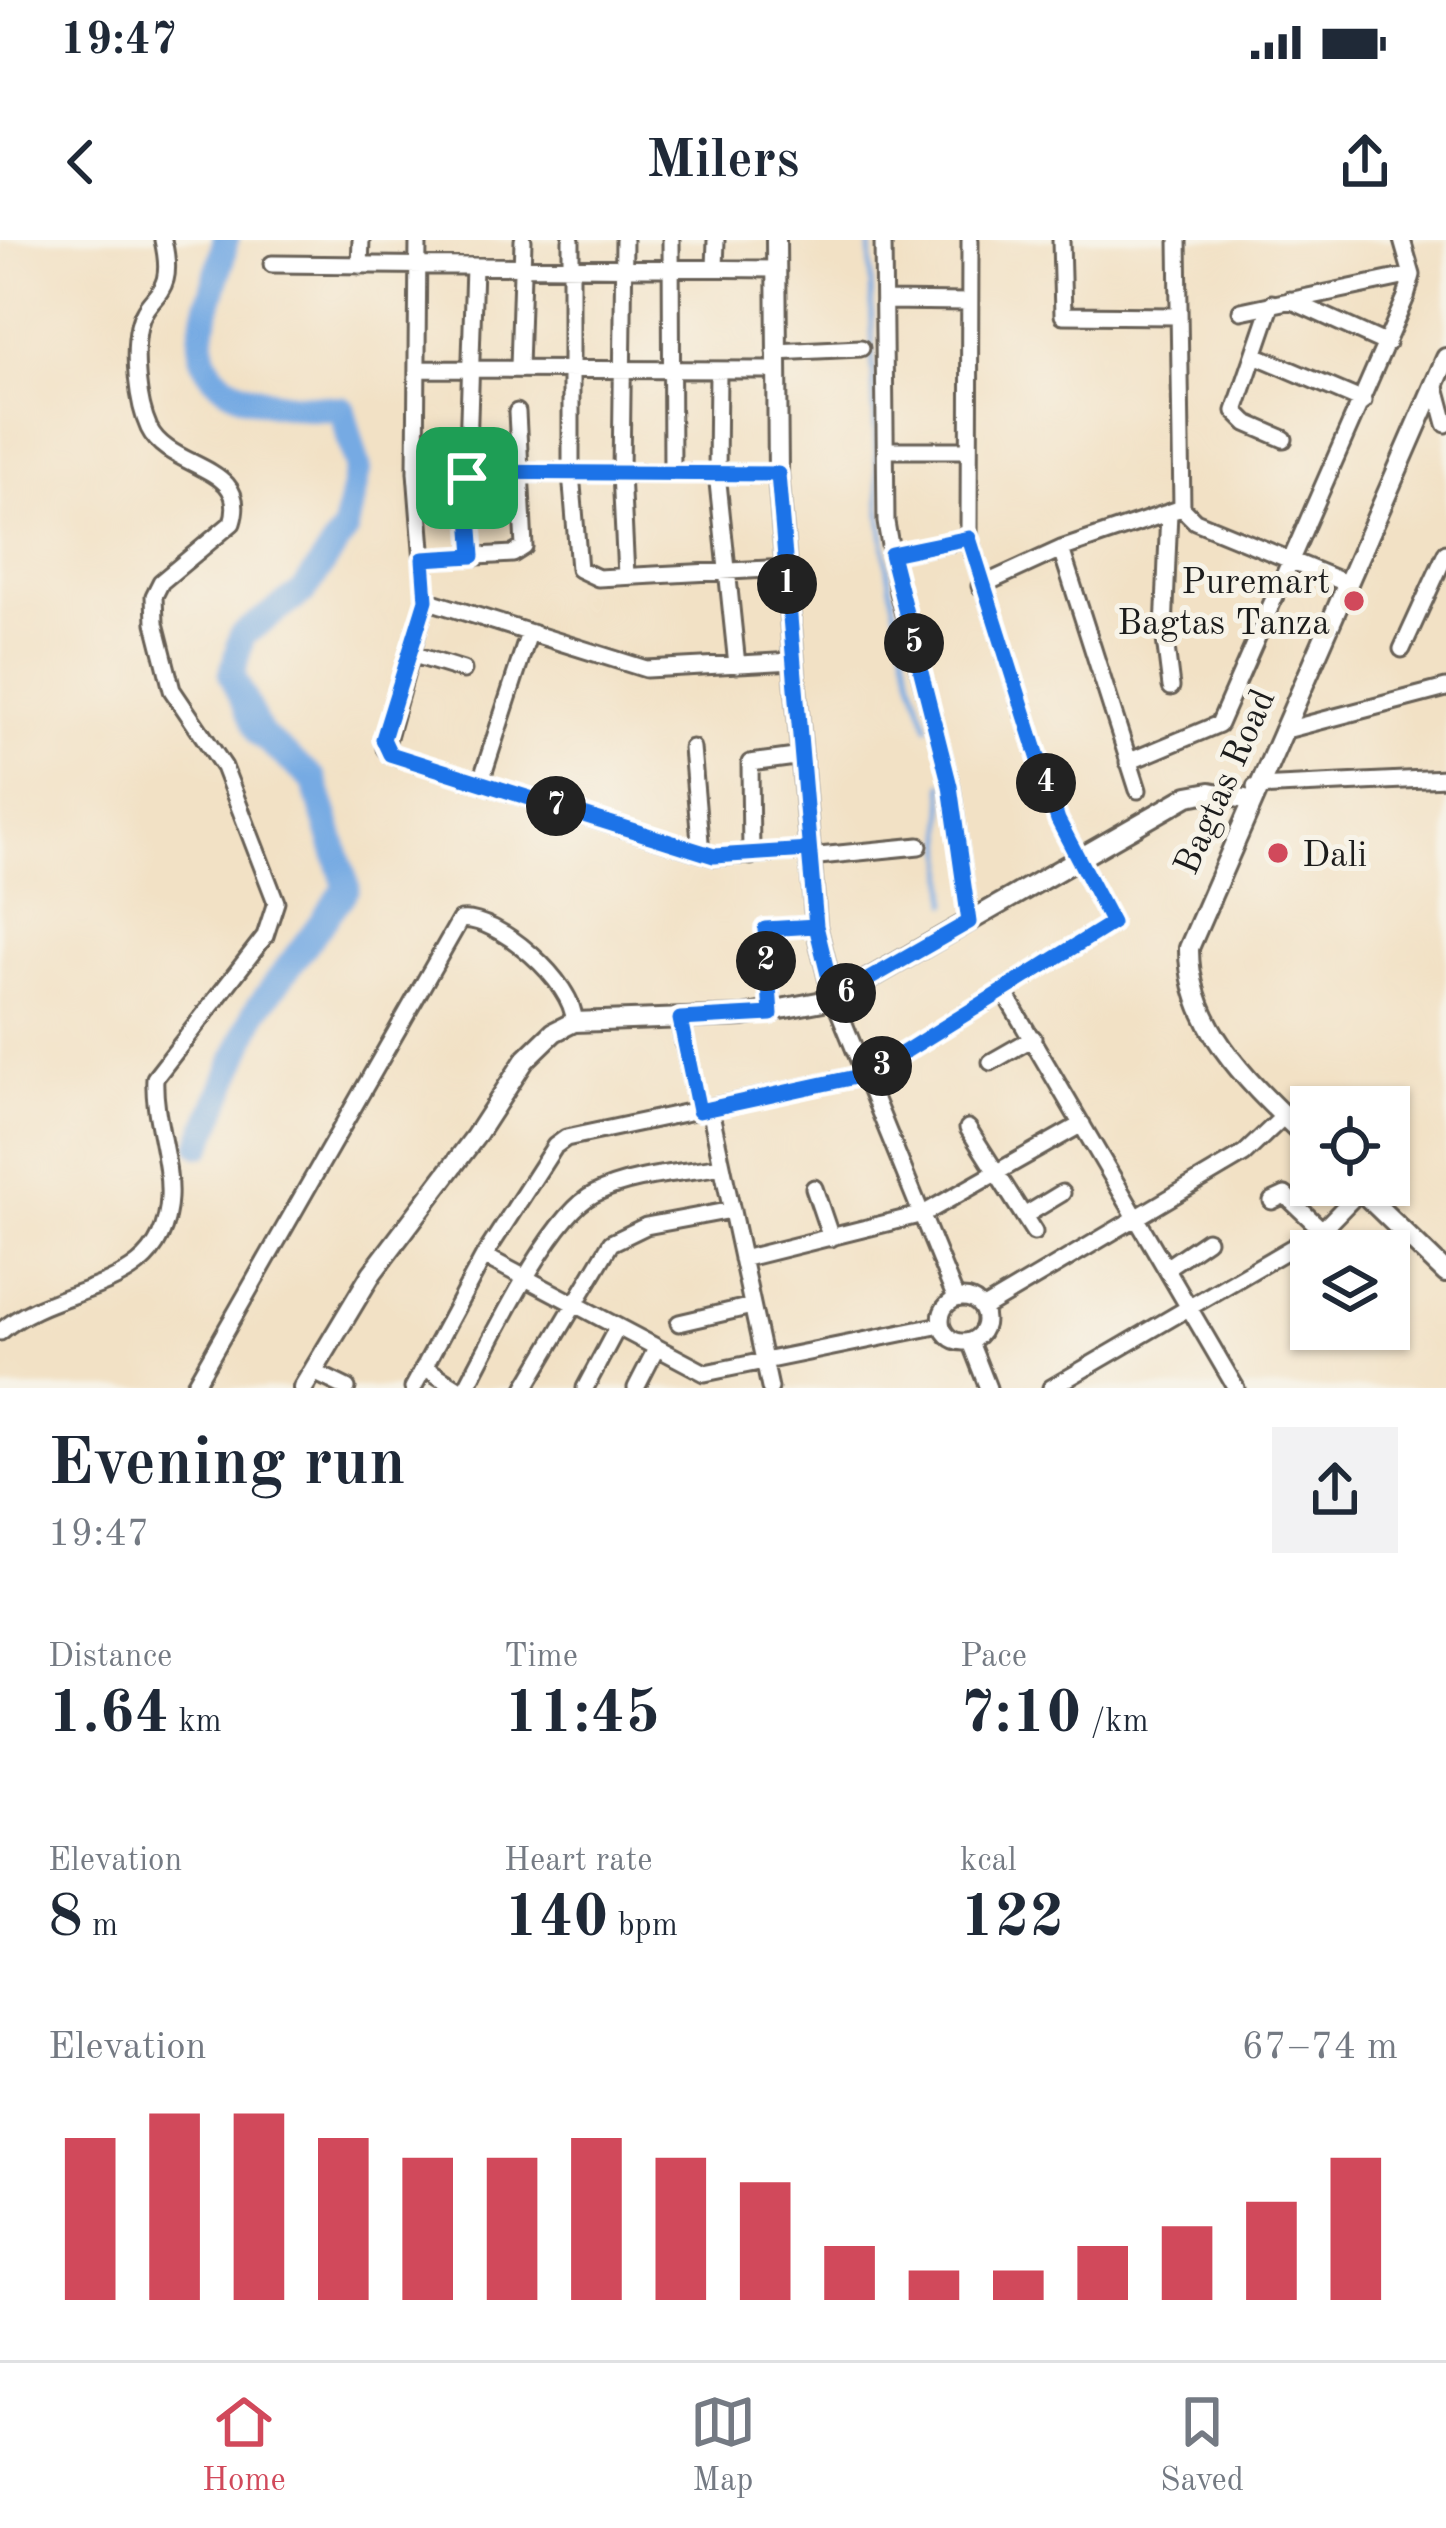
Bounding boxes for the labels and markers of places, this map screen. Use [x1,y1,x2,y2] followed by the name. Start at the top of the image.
[416,427,518,529] pin
[757,554,817,614] pin: 1
[1117,566,1330,643] place label: Puremart Bagtas Tanza
[1341,588,1367,614] marker: Puremart Bagtas Tanza
[884,613,944,673] pin: 5
[1016,753,1076,813] pin: 4
[526,776,586,836] pin: 7
[1302,839,1367,875] place label: Dali
[1265,840,1291,866] marker: Dali
[736,931,796,991] pin: 2
[816,963,876,1023] pin: 6
[852,1036,912,1096] pin: 3

